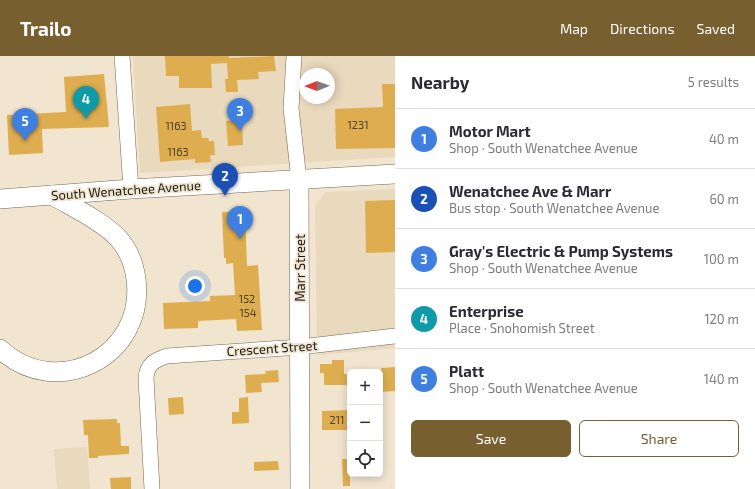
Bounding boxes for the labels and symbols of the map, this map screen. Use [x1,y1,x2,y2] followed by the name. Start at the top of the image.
[299,68,335,104] north arrow
[73,86,99,119] pin: 4
[227,98,253,131] pin: 3
[12,108,38,141] pin: 5
[347,118,369,131] house number: 1231
[165,119,187,132] house number: 1163
[167,145,189,158] house number: 1163
[212,163,238,196] pin: 2
[51,177,201,203] street label: South Wenatchee Avenue
[227,206,253,239] pin: 1
[292,234,308,302] street label: Marr Street
[185,276,205,296] your location
[239,292,255,305] house number: 152
[239,306,257,319] house number: 154
[226,337,318,359] street label: Crescent Street
[330,413,344,426] house number: 211

